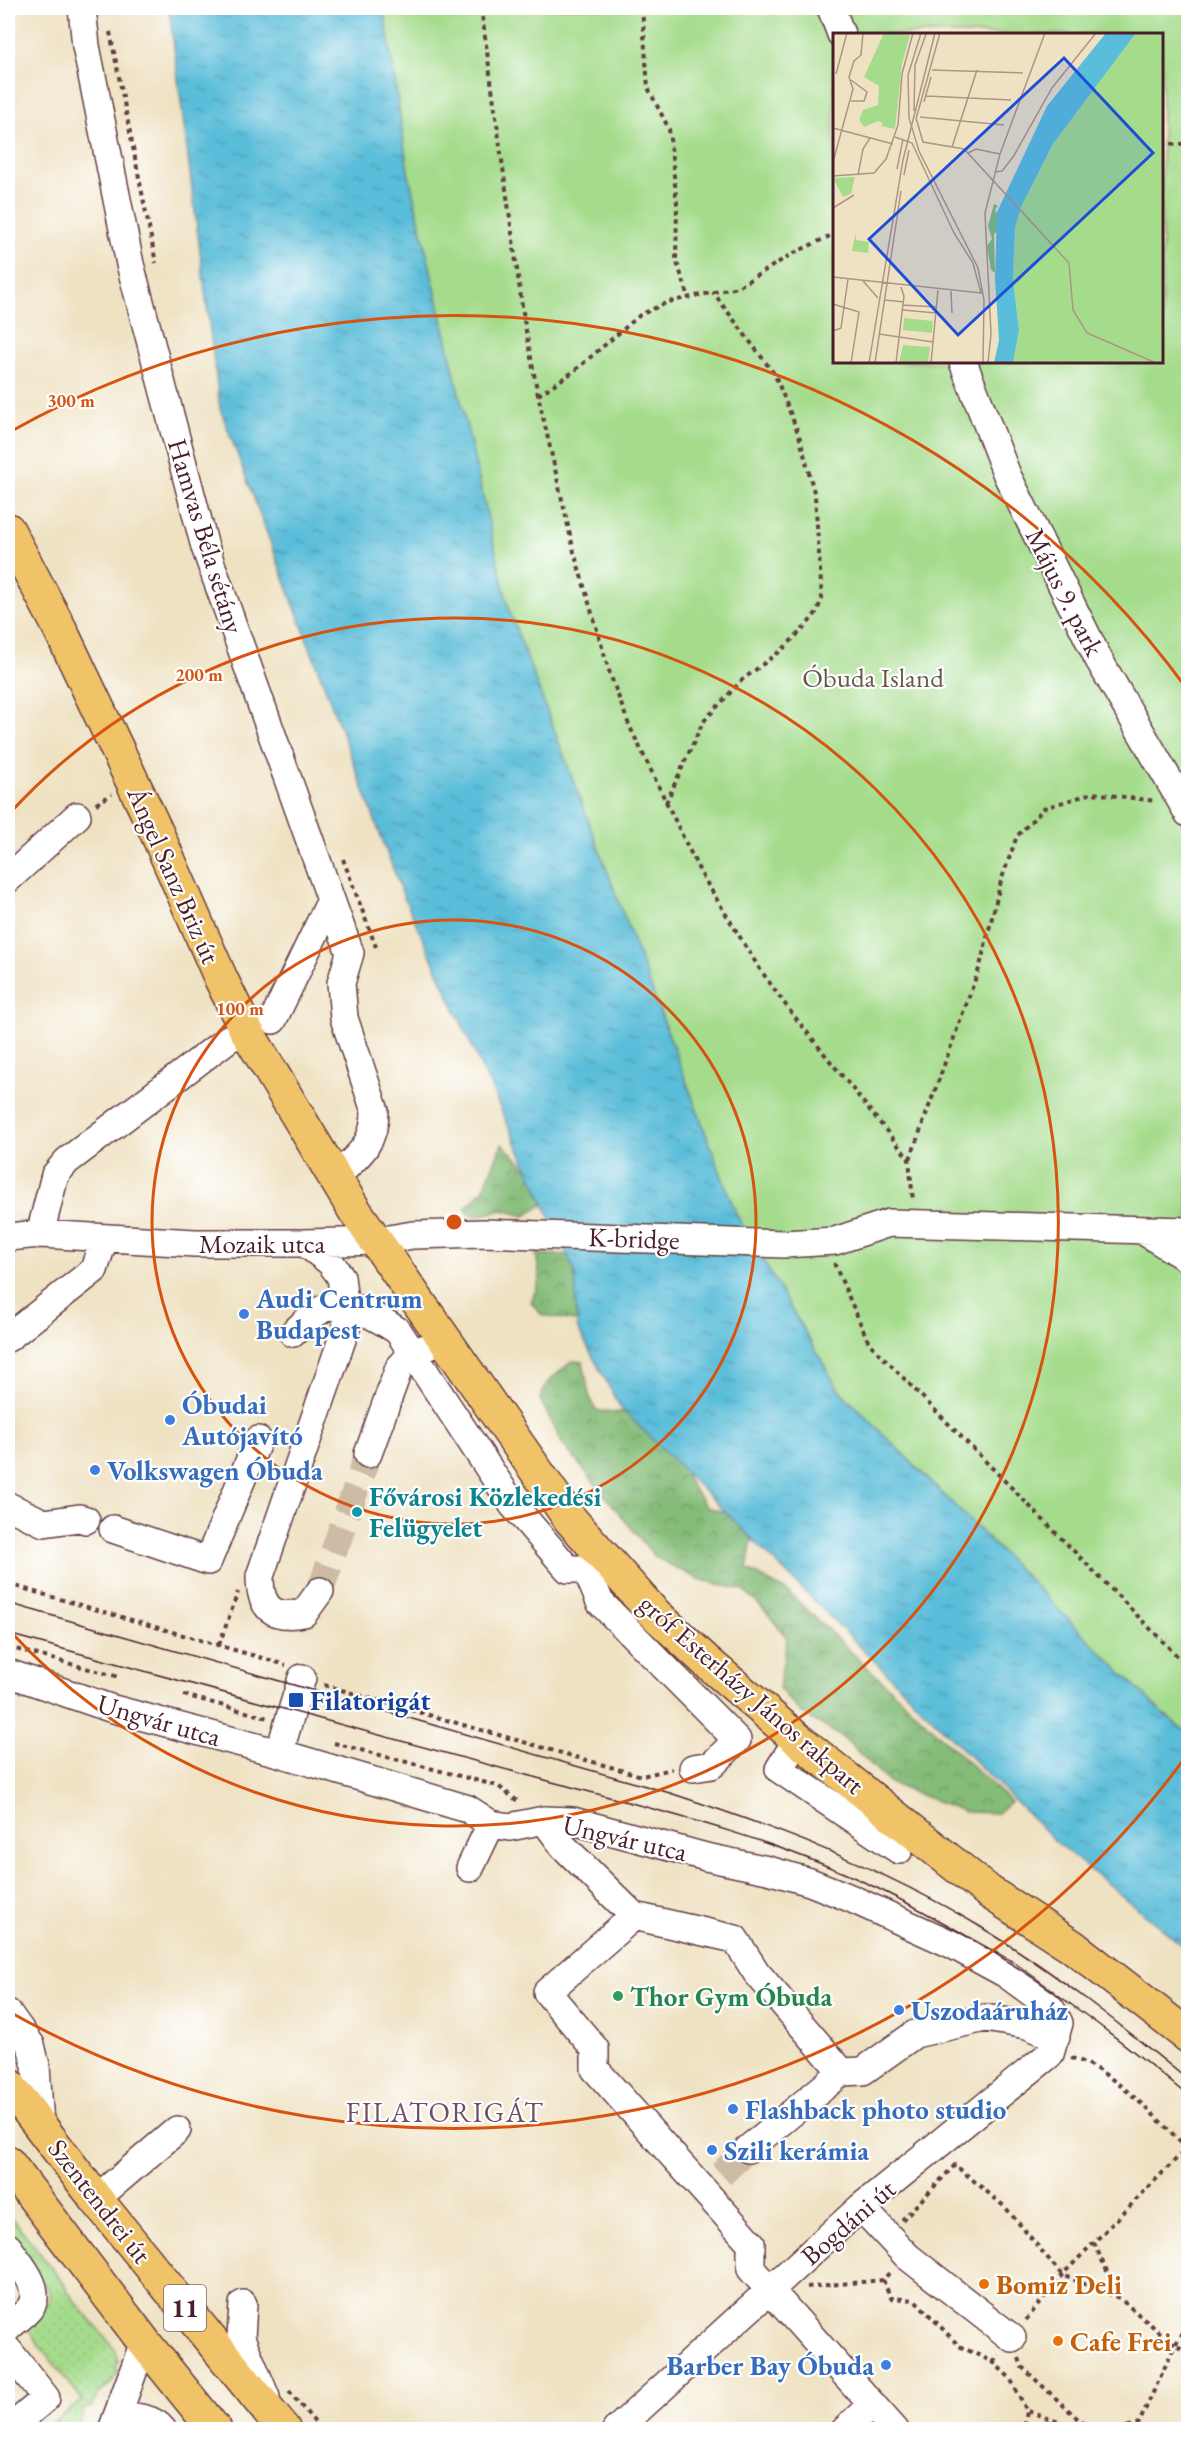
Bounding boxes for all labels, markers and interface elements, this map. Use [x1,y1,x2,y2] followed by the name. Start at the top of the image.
[833,33,1163,363] inset map
[47,389,95,412] text: 300 m
[160,434,252,638] street label: Hamvas Béla sétány
[1018,522,1112,662] street label: Május 9. park
[802,660,944,695] park label: Óbuda Island
[175,663,223,686] text: 200 m
[119,780,229,969] street label: Ángel Sanz Briz út
[216,997,264,1020] text: 100 m
[444,1212,464,1232] centre of rings
[588,1219,680,1257] street label: K-bridge
[199,1226,325,1261] street label: Mozaik utca
[255,1281,423,1347] place label: Audi Centrum Budapest
[237,1307,251,1321] marker: Audi Centrum Budapest
[181,1387,303,1453] place label: Óbudai Autójavító
[163,1413,177,1427] marker: Óbudai Autójavító
[107,1453,323,1488] place label: Volkswagen Óbuda
[88,1463,102,1477] marker: Volkswagen Óbuda
[369,1479,602,1545] place label: Fővárosi Közlekedési Felügyelet
[350,1505,364,1519] marker: Fővárosi Közlekedési Felügyelet
[632,1586,872,1802] street label: gróf Esterházy János rakpart
[310,1683,431,1718] place label: Filatorigát
[93,1686,225,1754] street label: Ungvár utca
[287,1691,305,1709] marker: Filatorigát
[559,1807,691,1869] street label: Ungvár utca
[630,1979,833,2014] place label: Thor Gym Óbuda
[611,1989,625,2003] marker: Thor Gym Óbuda
[911,1993,1068,2028] place label: Uszodaáruház
[892,2003,906,2017] marker: Uszodaáruház
[745,2092,1006,2127] place label: Flashback photo studio
[346,2094,544,2130] district label: FILATORIGÁT
[726,2102,740,2116] marker: Flashback photo studio
[40,2132,160,2271] street label: Szentendrei út
[724,2133,869,2168] place label: Szili kerámia
[705,2143,719,2157] marker: Szili kerámia
[793,2171,903,2273] street label: Bogdáni út
[996,2267,1122,2302] place label: Bomiz Deli
[977,2277,991,2291] marker: Bomiz Deli
[164,2285,206,2331] road number: 11
[1070,2324,1172,2359] place label: Cafe Frei
[1051,2334,1065,2348] marker: Cafe Frei
[666,2348,874,2383] place label: Barber Bay Óbuda
[879,2358,893,2372] marker: Barber Bay Óbuda

